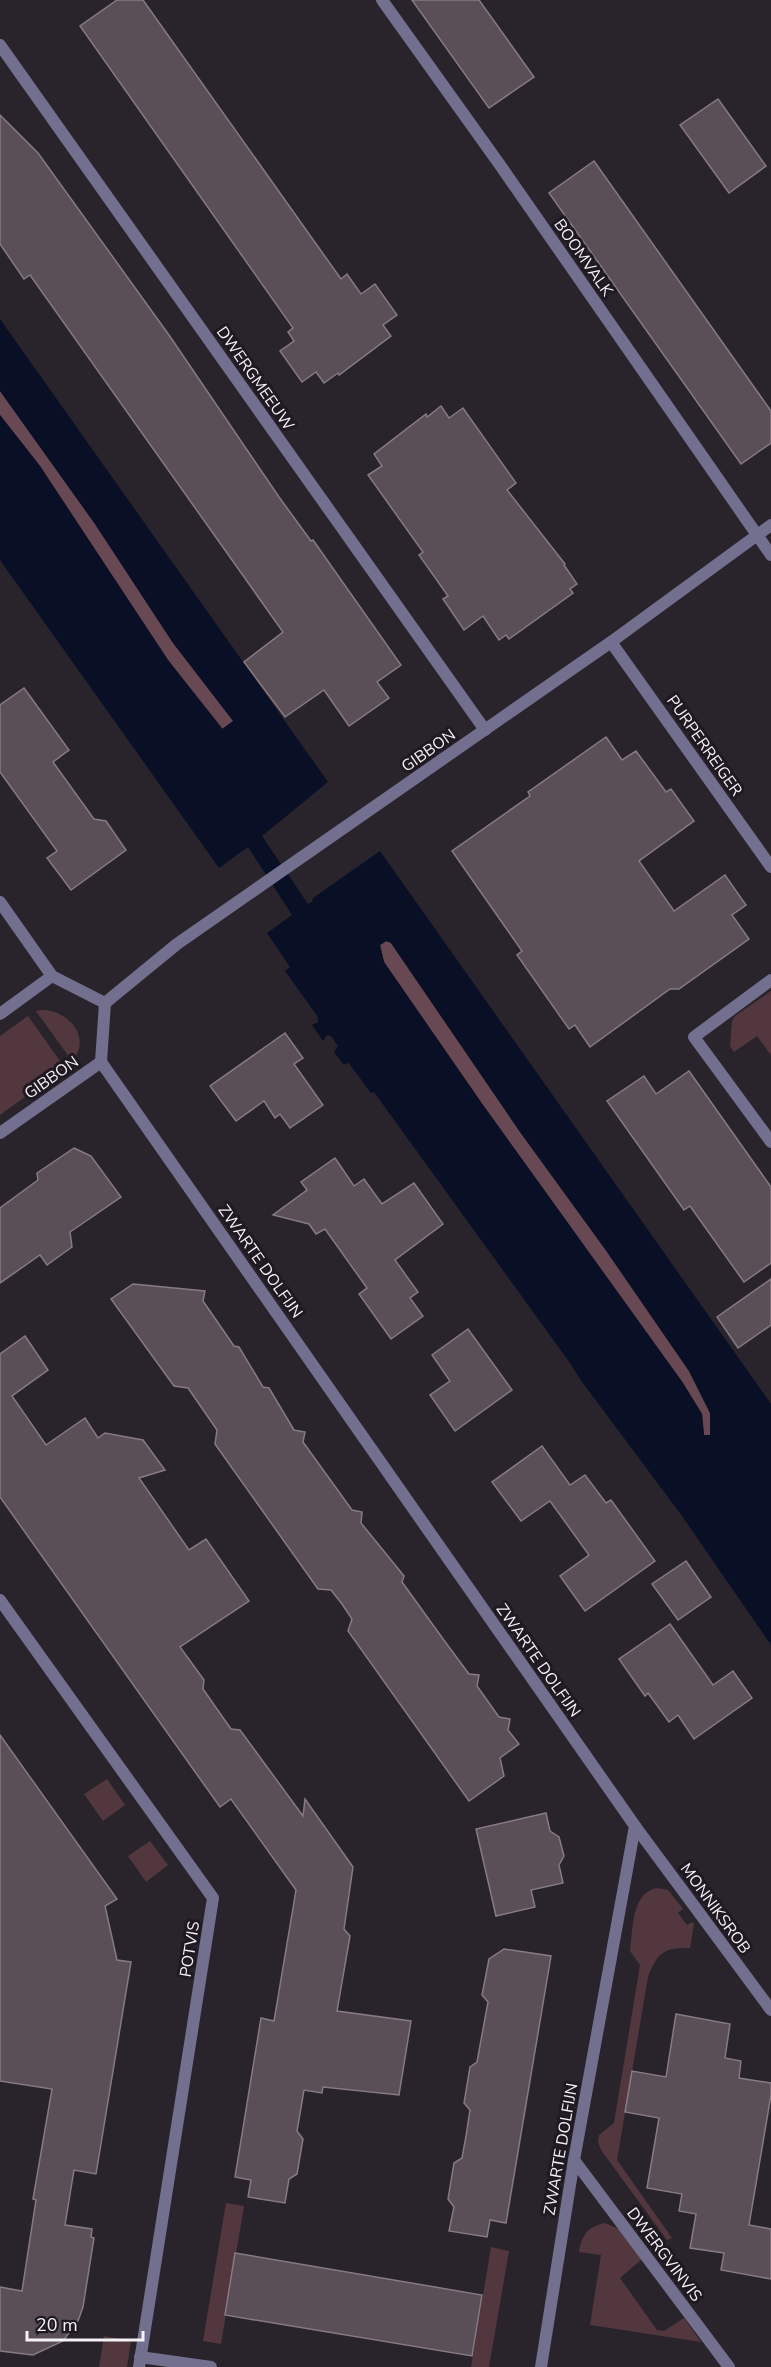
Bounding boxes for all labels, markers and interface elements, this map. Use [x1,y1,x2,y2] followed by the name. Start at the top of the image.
[548,215,618,301] street label: BOOMVALK
[211,322,300,435] street label: DWERGMEEUW
[661,691,747,801] street label: PURPERREIGER
[397,724,460,777] street label: GIBBON
[20,1051,83,1104] street label: GIBBON
[213,1200,308,1323] street label: ZWARTE DOLFIJN
[491,1599,586,1722] street label: ZWARTE DOLFIJN
[675,1859,755,1958] street label: MONNIKSROB
[175,1919,205,1979] street label: POTVIS
[539,2081,583,2217] street label: ZWARTE DOLFIJN
[622,2203,707,2306] street label: DWERGVINVIS
[27,2304,142,2342] scale bar
[36,2313,78,2337] text: 20 m

